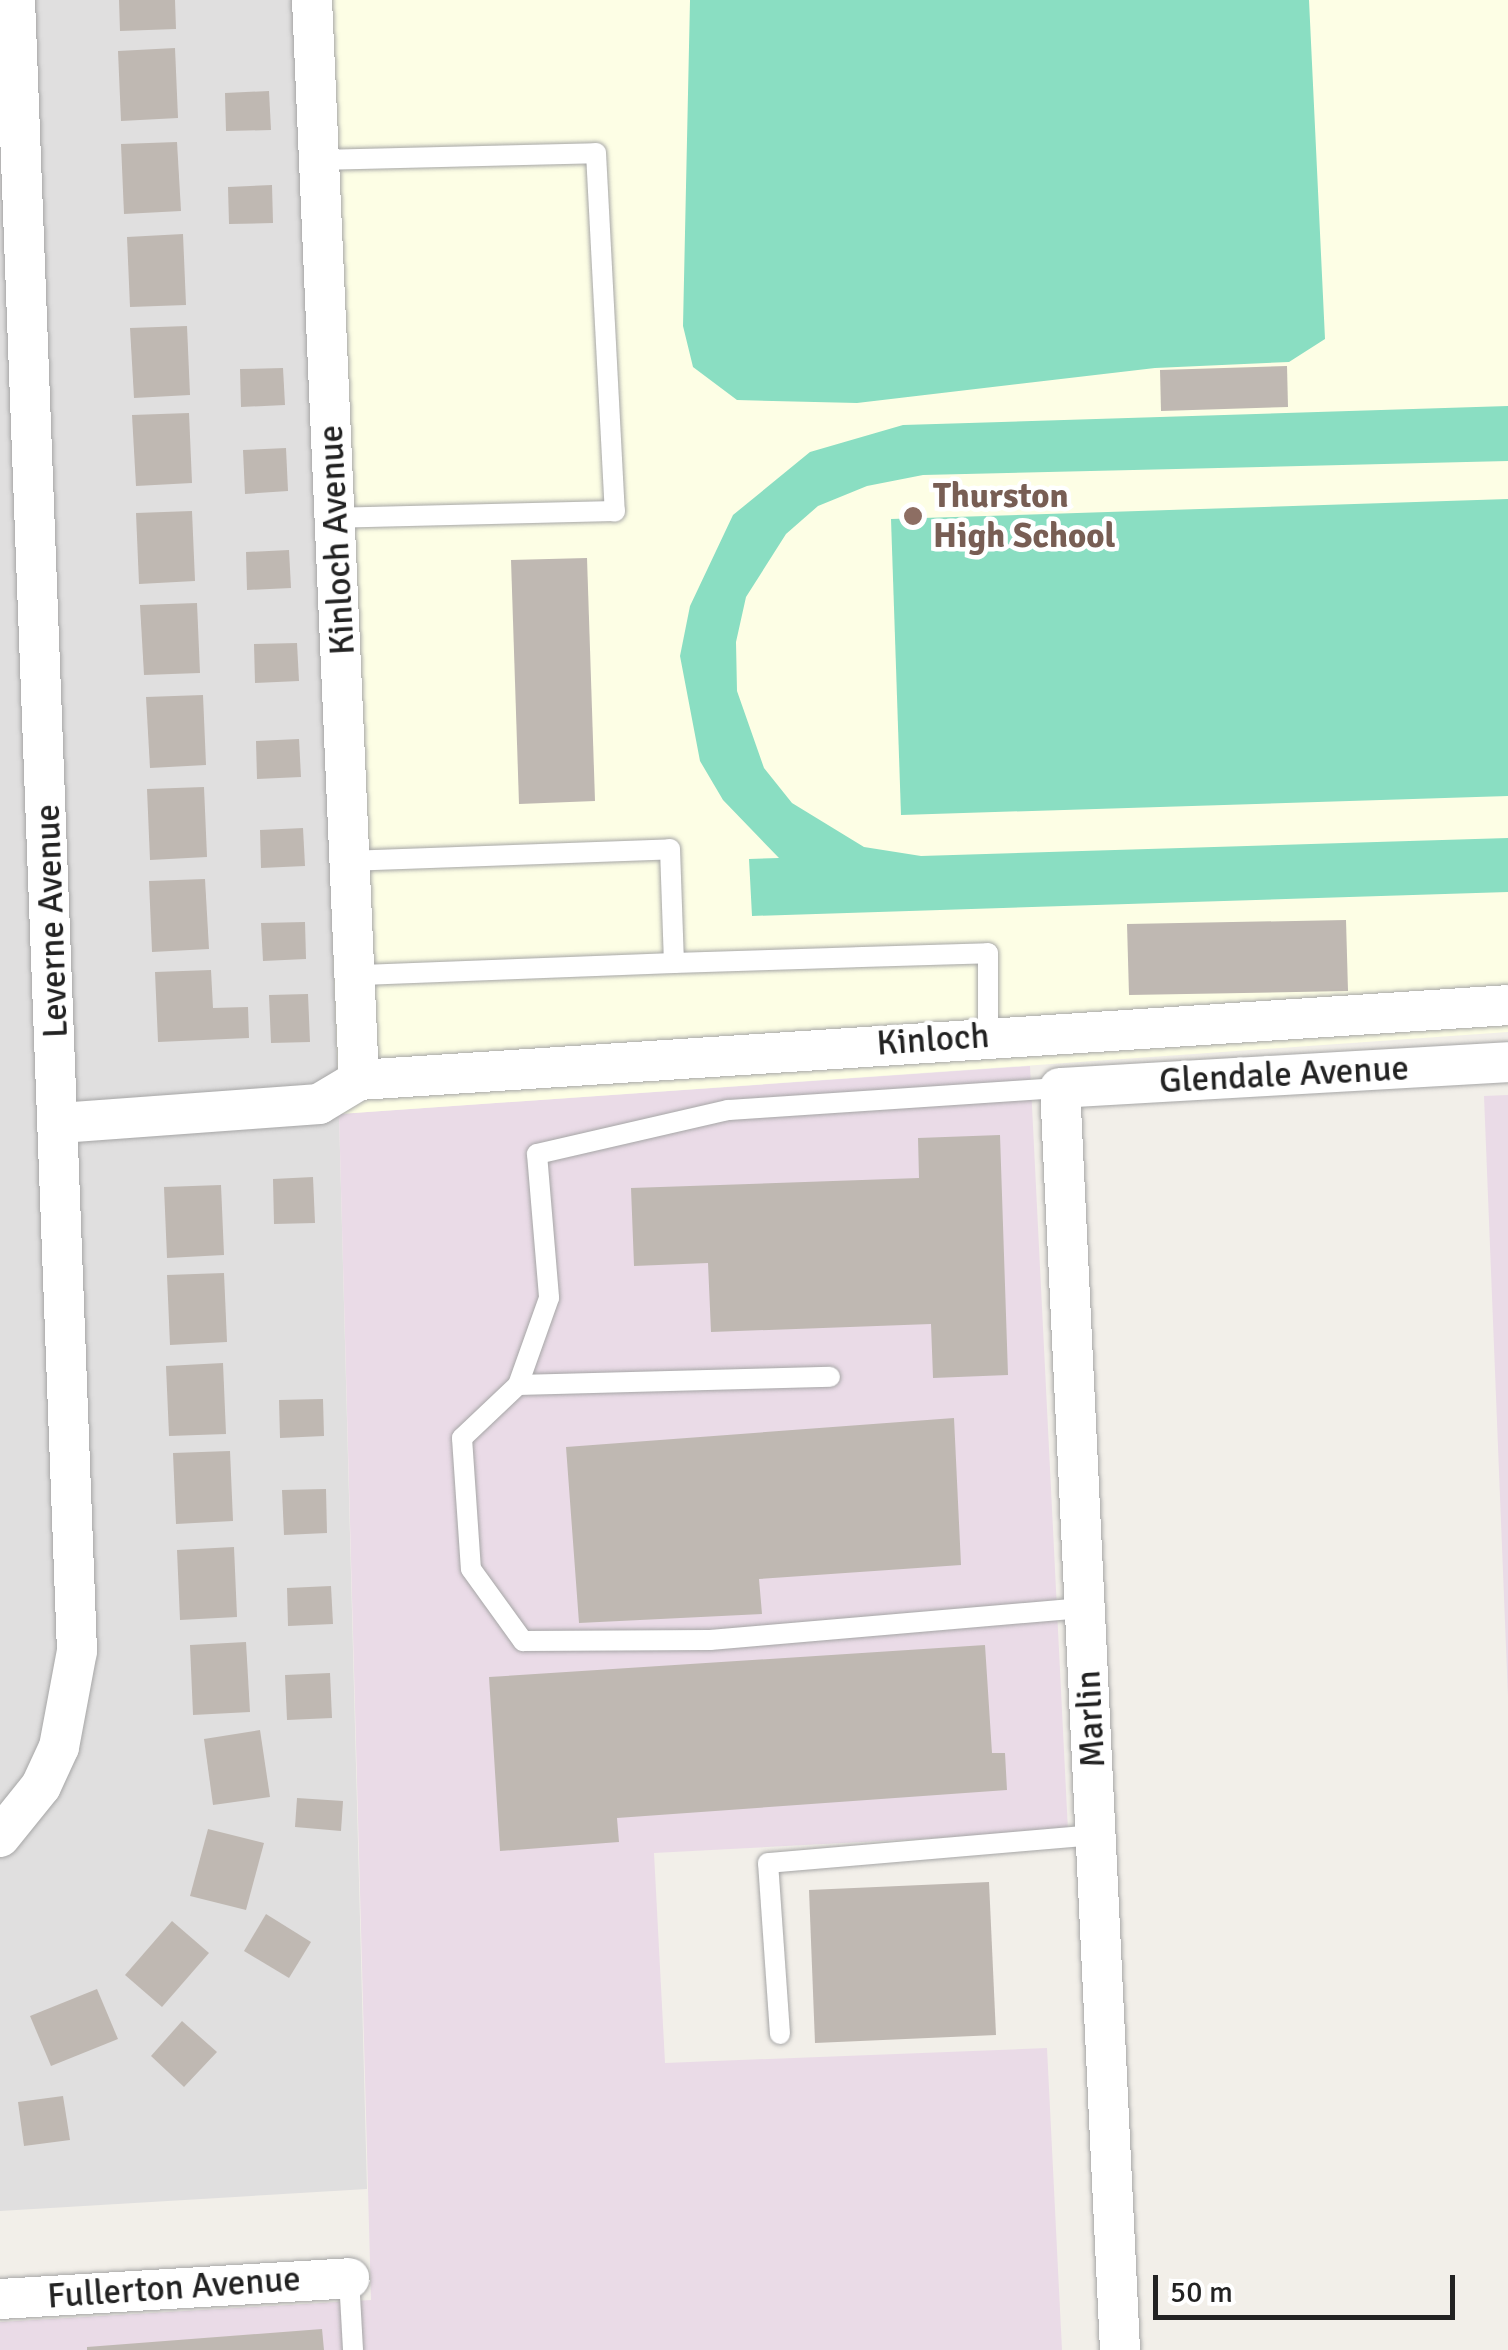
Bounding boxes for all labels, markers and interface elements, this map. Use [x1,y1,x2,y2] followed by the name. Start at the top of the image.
[310,424,364,656] street label: Kinloch Avenue
[933,475,1116,557] place label: Thurston High School
[902,505,924,527] marker: Thurston High School
[27,803,77,1039] street label: Leverne Avenue
[875,1015,991,1065] street label: Kinloch
[1158,1047,1410,1103] street label: Glendale Avenue
[1067,1669,1115,1769] street label: Marlin
[1158,2255,1460,2317] scale bar
[46,2258,302,2318] street label: Fullerton Avenue
[1170,2274,1233,2311] text: 50 m

